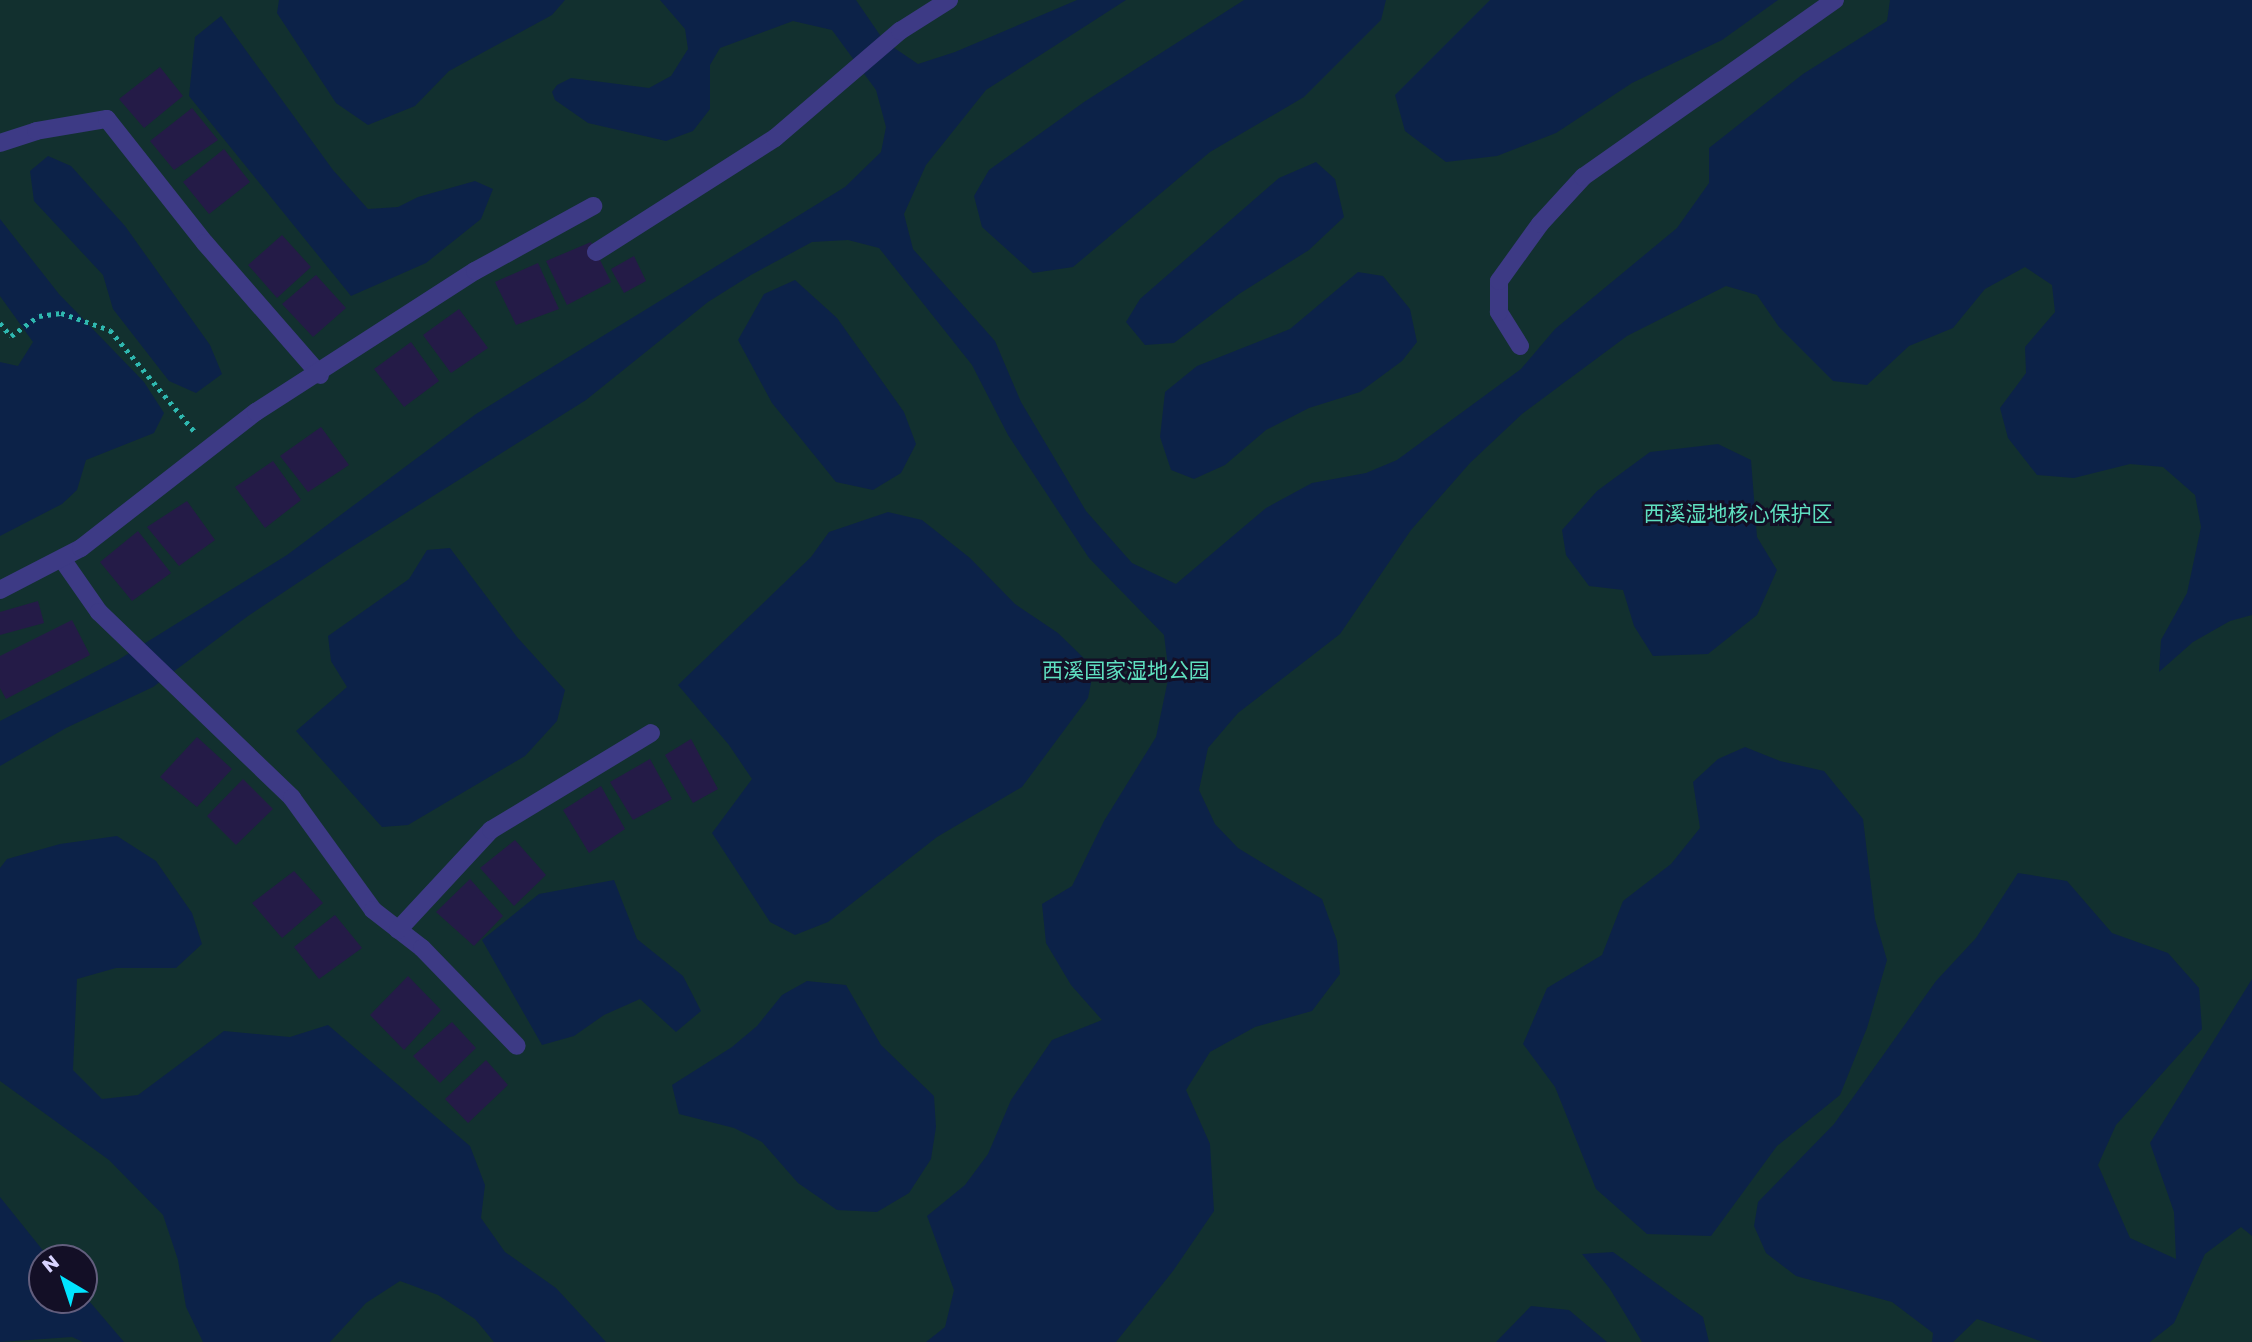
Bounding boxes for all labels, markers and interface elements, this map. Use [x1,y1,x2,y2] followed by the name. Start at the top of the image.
[1644,501,1832,527] park label: 西溪湿地核心保护区
[1042,658,1210,684] park label: 西溪国家湿地公园
[28,1244,98,1314] north arrow
[37,1249,65,1279] text: N

